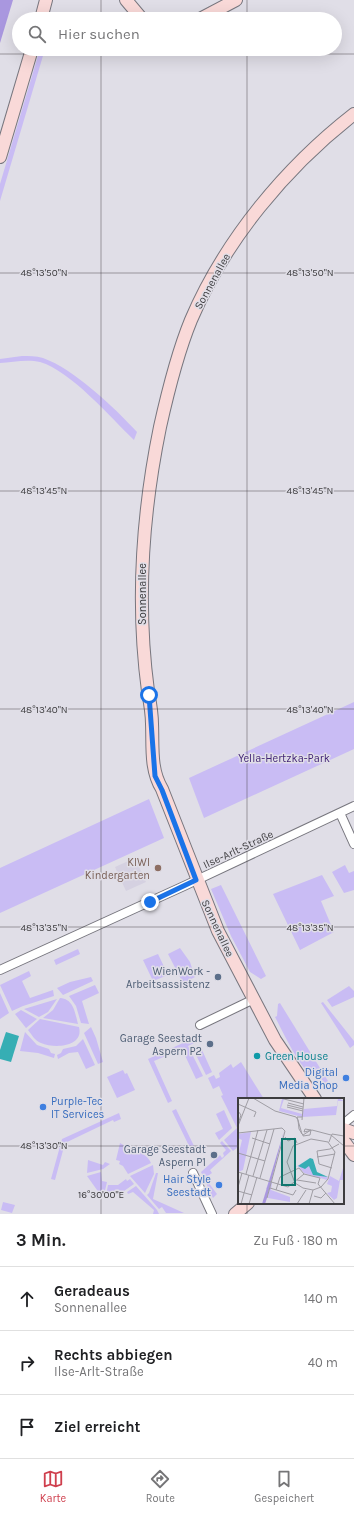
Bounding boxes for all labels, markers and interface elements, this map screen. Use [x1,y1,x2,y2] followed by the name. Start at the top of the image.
[12,12,342,56] search box
[26,23,48,45] icon: search
[58,25,140,43] text: Hier suchen
[192,251,233,311] street label: Sonnenallee
[20,267,68,279] text: 48°13'50"N
[286,267,334,279] text: 48°13'50"N
[21,485,67,497] text: 48°13'45"N
[287,485,333,497] text: 48°13'45"N
[136,563,149,625] street label: Sonnenallee
[140,686,158,704] route start
[20,704,68,716] text: 48°13'40"N
[286,704,334,716] text: 48°13'40"N
[238,752,330,765] park label: Yella-Hertzka-Park
[201,827,276,871] street label: Ilse-Arlt-Straße
[85,856,150,882] place label: KIWI Kindergarten
[153,863,163,873] marker: KIWI Kindergarten
[141,893,159,911] route end
[199,897,237,959] street label: Sonnenallee
[20,922,68,934] text: 48°13'35"N
[286,922,334,934] text: 48°13'35"N
[126,965,210,991] place label: WienWork - Arbeitsassistenz
[213,972,223,982] marker: WienWork - Arbeitsassistenz
[120,1032,202,1058] place label: Garage Seestadt Aspern P2
[205,1039,215,1049] marker: Garage Seestadt Aspern P2
[265,1050,328,1063] place label: Green House
[252,1051,262,1061] marker: Green House
[279,1066,338,1092] place label: Digital Media Shop
[341,1073,351,1083] marker: Digital Media Shop
[51,1095,105,1121] place label: Purple-Tec IT Services
[238,1098,344,1204] inset map
[38,1102,48,1112] marker: Purple-Tec IT Services
[20,1140,68,1152] text: 48°13'30"N
[124,1143,206,1169] place label: Garage Seestadt Aspern P1
[209,1150,219,1160] marker: Garage Seestadt Aspern P1
[163,1173,211,1199] place label: Hair Style Seestadt
[214,1180,224,1190] marker: Hair Style Seestadt
[78,1189,124,1201] text: 16°30'00"E
[16,1230,66,1250] text: 3 Min.
[253,1233,338,1248] text: Zu Fuß · 180 m
[54,1282,130,1300] text: Geradeaus
[16,1288,38,1310] icon: ahead
[303,1291,338,1306] text: 140 m
[54,1300,127,1315] text: Sonnenallee
[54,1346,173,1364] text: Rechts abbiegen
[16,1352,38,1374] icon: right
[308,1355,338,1370] text: 40 m
[54,1364,144,1379] text: Ilse-Arlt-Straße
[16,1416,38,1438] icon: arrive
[54,1418,140,1436] text: Ziel erreicht
[40,1468,66,1505] tab: Karte
[146,1468,175,1505] tab: Route
[254,1468,314,1505] tab: Gespeichert

